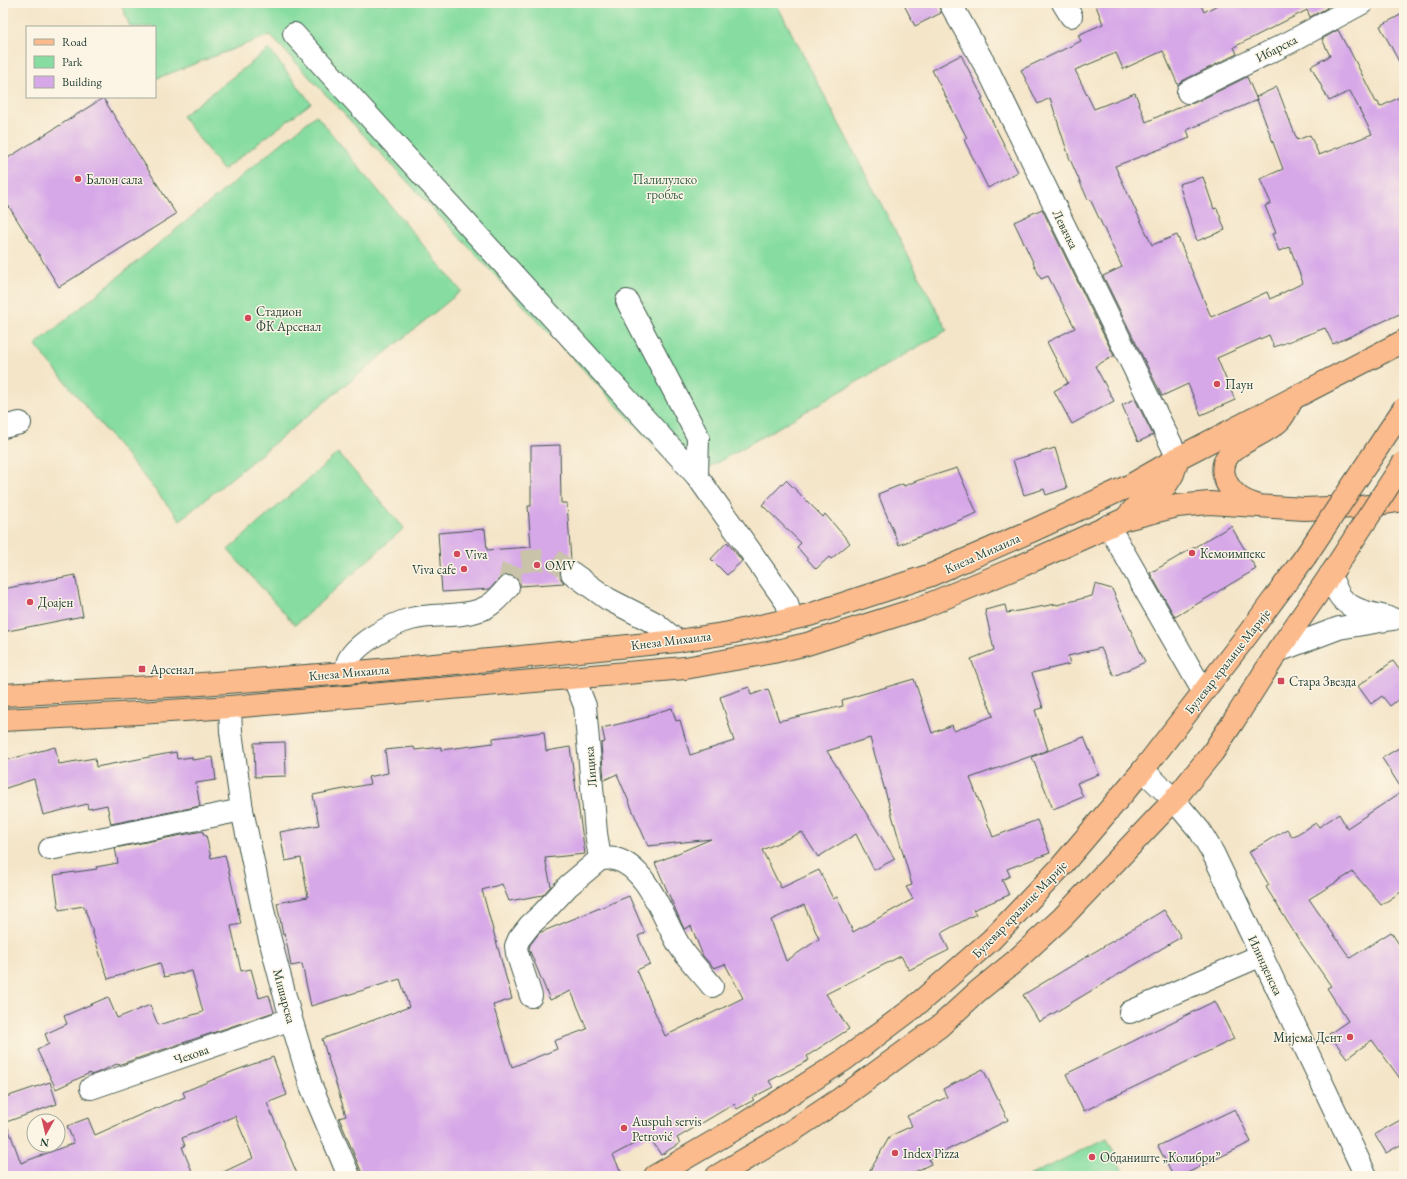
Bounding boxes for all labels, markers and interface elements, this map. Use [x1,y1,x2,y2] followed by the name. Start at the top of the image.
[26,26,156,98] legend
[1253,30,1301,66] street label: Ибарска
[62,34,88,50] text: Road
[62,54,83,70] text: Park
[62,74,103,90] text: Building
[86,171,143,188] place label: Балон сала
[633,171,697,203] park label: Палилулско гробље
[73,174,83,184] marker: Балон сала
[1049,207,1083,252] street label: Левачка
[256,303,321,335] place label: Стадион ФК Арсенал
[243,313,253,323] marker: Стадион ФК Арсенал
[1225,376,1254,393] place label: Паун
[1212,379,1222,389] marker: Паун
[942,529,1023,578] street label: Кнеза Михаила
[1200,545,1266,562] place label: Кемоимпекс
[465,546,488,563] place label: Viva
[1187,548,1197,558] marker: Кемоимпекс
[452,549,462,559] marker: Viva
[545,557,576,574] place label: OMV
[532,560,542,570] marker: OMV
[412,561,456,578] place label: Viva cafe
[459,564,469,574] marker: Viva cafe
[38,594,73,611] place label: Доајен
[25,597,35,607] marker: Доајен
[1181,605,1274,718] street label: Булевар краљице Марије
[630,627,713,654] street label: Кнеза Михаила
[308,660,391,684] street label: Кнеза Михаила
[149,661,194,678] place label: Арсенал
[137,664,147,674] marker: Арсенал
[1289,673,1357,690] place label: Стара Звезда
[1276,676,1286,686] marker: Стара Звезда
[580,745,601,788] street label: Лицика
[968,857,1070,962] street label: Булевар краљице Марије
[1244,932,1287,999] street label: Илинденска
[269,967,300,1026] street label: Мишарска
[1273,1029,1343,1046] place label: Мијема Дент
[1345,1032,1355,1042] marker: Мијема Дент
[171,1040,212,1068] street label: Чехова
[26,1113,66,1153] north arrow
[631,1113,702,1145] place label: Auspuh servis Petrović
[619,1123,629,1133] marker: Auspuh servis Petrović
[39,1135,50,1150] text: N
[903,1145,960,1162] place label: Index Pizza
[890,1148,900,1158] marker: Index Pizza
[1100,1149,1221,1166] place label: Обданиште „Колибри”
[1087,1152,1097,1162] marker: Обданиште „Колибри”

